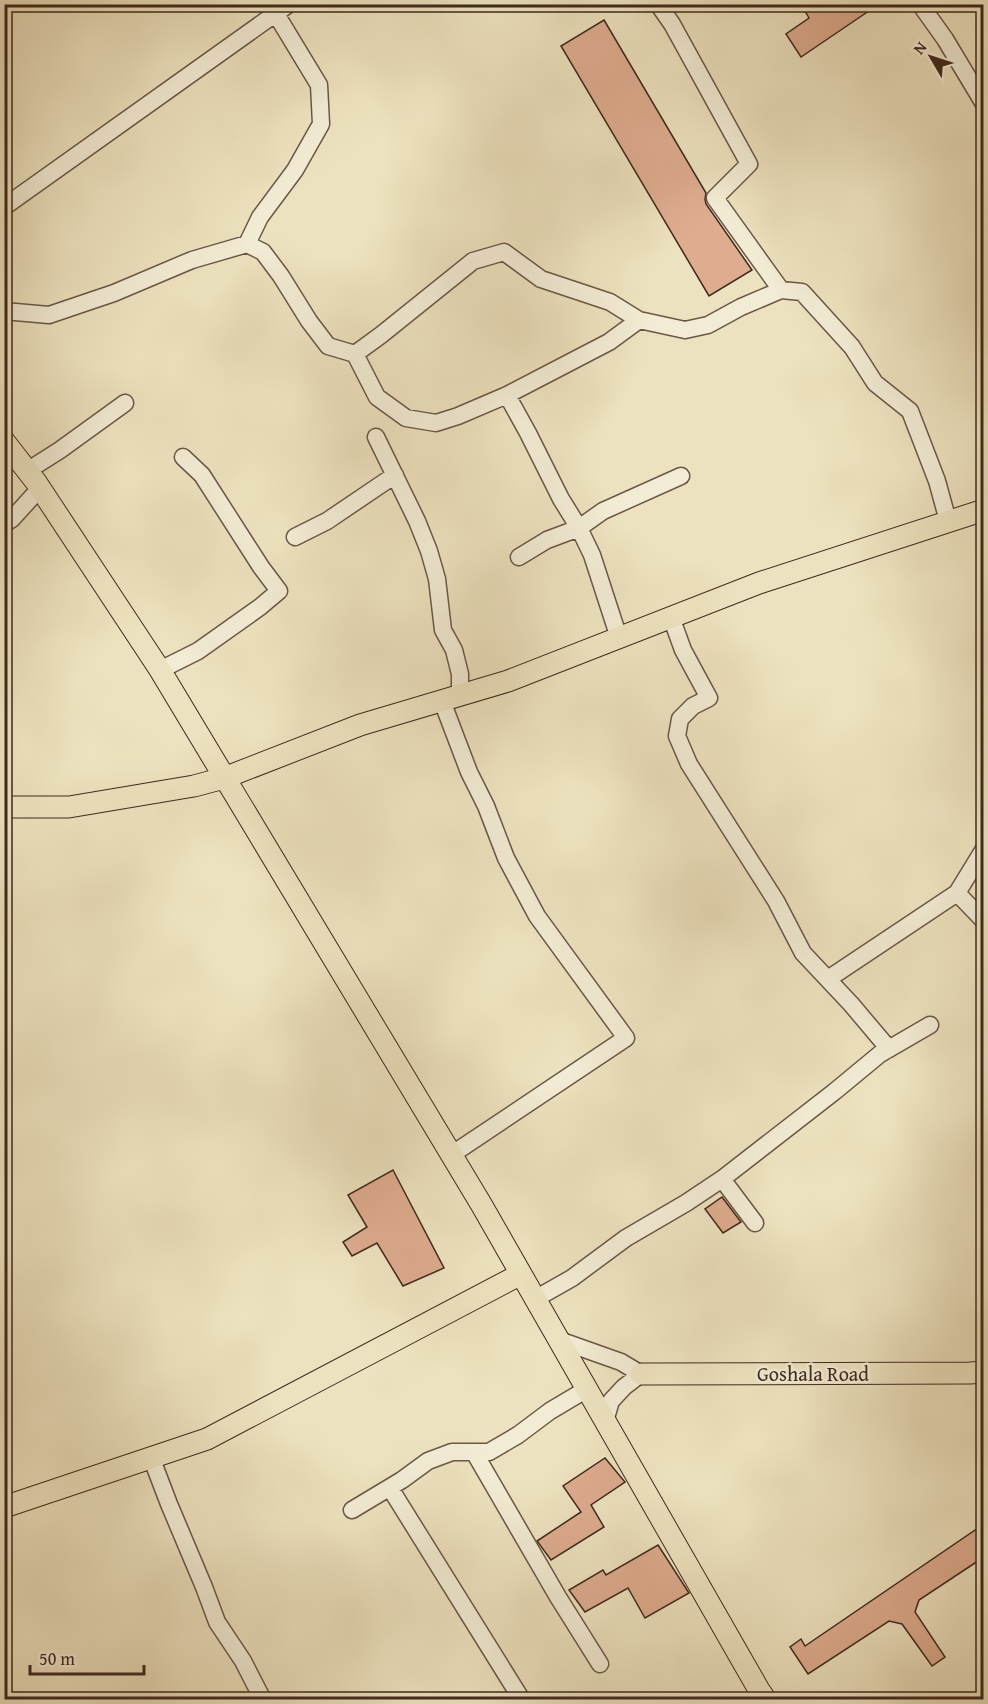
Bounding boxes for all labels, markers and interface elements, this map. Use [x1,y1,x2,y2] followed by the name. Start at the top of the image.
[901,27,961,87] north arrow
[907,36,932,59] text: N
[757,1359,869,1388] street label: Goshala Road
[30,1638,144,1676] scale bar
[39,1645,75,1672] text: 50 m

